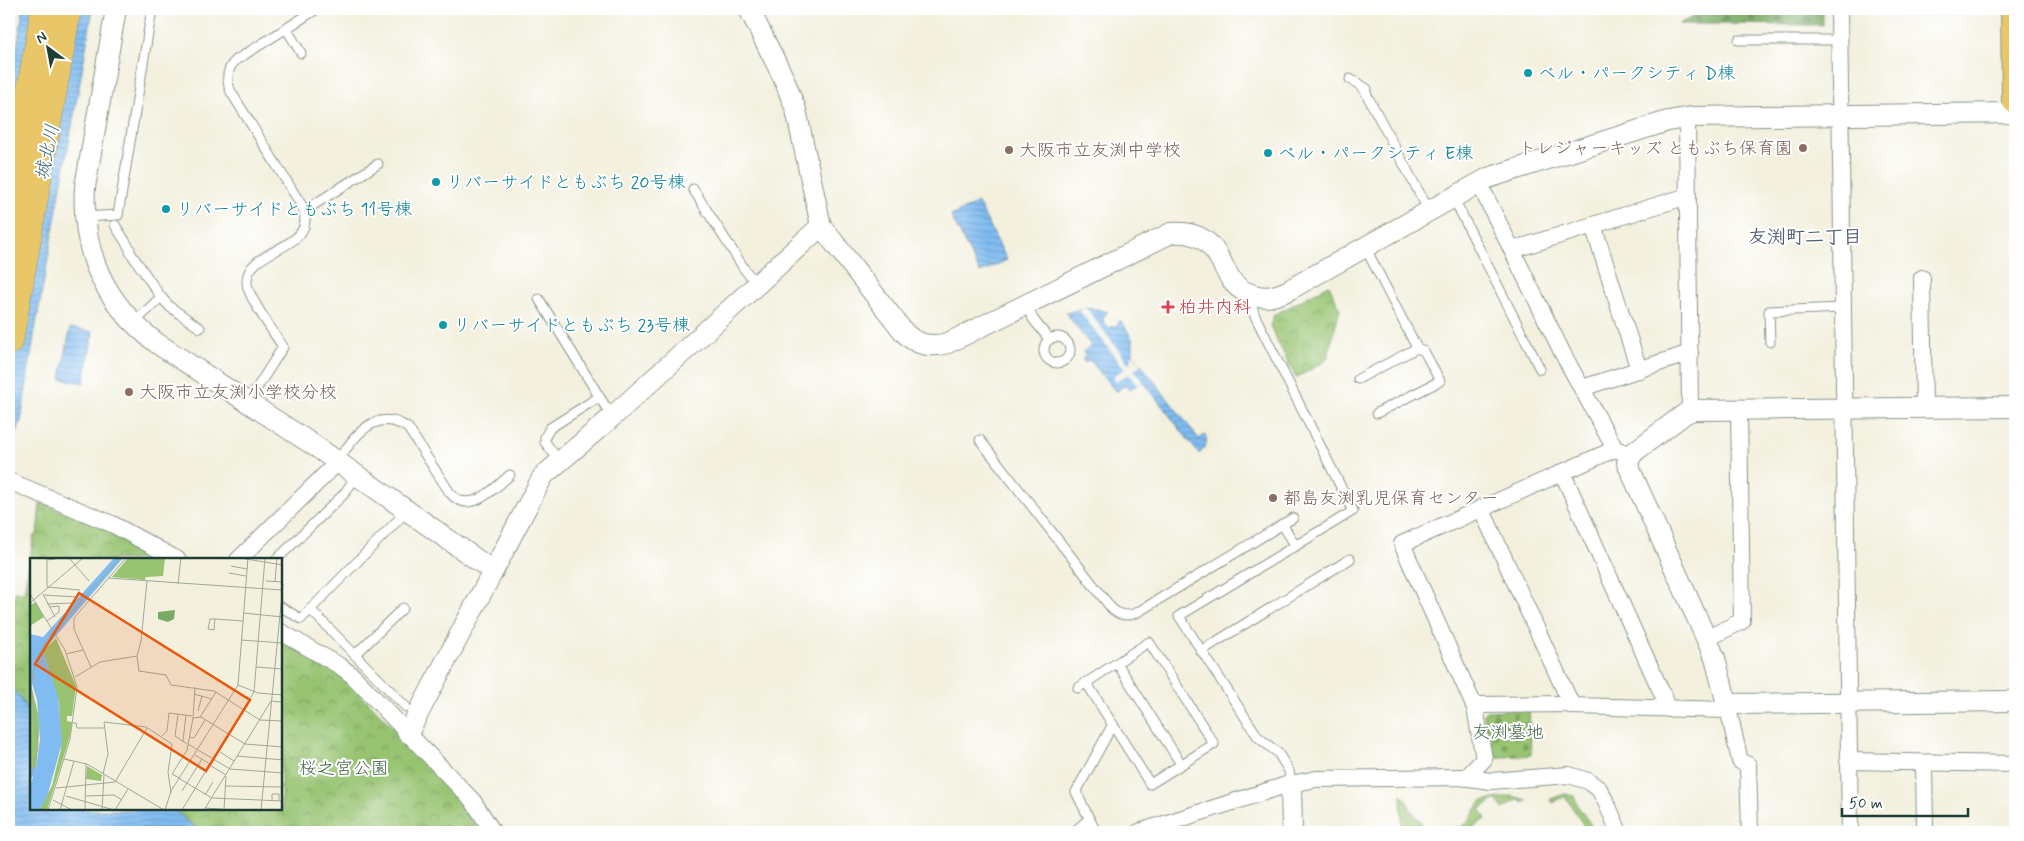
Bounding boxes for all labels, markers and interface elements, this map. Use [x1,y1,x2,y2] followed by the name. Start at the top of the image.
[22,22,72,72] north arrow
[33,28,50,48] text: N
[1538,62,1735,86] place label: ベル・パークシティ D棟
[1522,67,1534,79] marker: ベル・パークシティ D棟
[29,122,66,183] water label: 城北川
[1518,137,1793,161] place label: トレジャーキッズ ともぶち保育園
[1019,139,1181,163] place label: 大阪市立友渕中学校
[1278,142,1473,166] place label: ベル・パークシティ E棟
[1797,142,1809,154] marker: トレジャーキッズ ともぶち保育園
[1003,144,1015,156] marker: 大阪市立友渕中学校
[1262,147,1274,159] marker: ベル・パークシティ E棟
[446,171,686,195] place label: リバーサイドともぶち 20号棟
[430,176,442,188] marker: リバーサイドともぶち 20号棟
[176,198,412,222] place label: リバーサイドともぶち 11号棟
[160,203,172,215] marker: リバーサイドともぶち 11号棟
[1748,225,1862,250] district label: 友渕町二丁目
[1179,296,1251,320] place label: 柏井内科
[1161,300,1175,314] marker: 柏井内科
[453,314,690,338] place label: リバーサイドともぶち 23号棟
[437,319,449,331] marker: リバーサイドともぶち 23号棟
[139,381,337,405] place label: 大阪市立友渕小学校分校
[123,386,135,398] marker: 大阪市立友渕小学校分校
[1283,487,1498,511] place label: 都島友渕乳児保育センター
[1267,492,1279,504] marker: 都島友渕乳児保育センター
[30,558,282,811] inset map
[1472,721,1544,745] park label: 友渕墓地
[299,757,389,781] park label: 桜之宮公園
[1842,786,1968,818] scale bar
[1849,794,1883,814] text: 50 m

